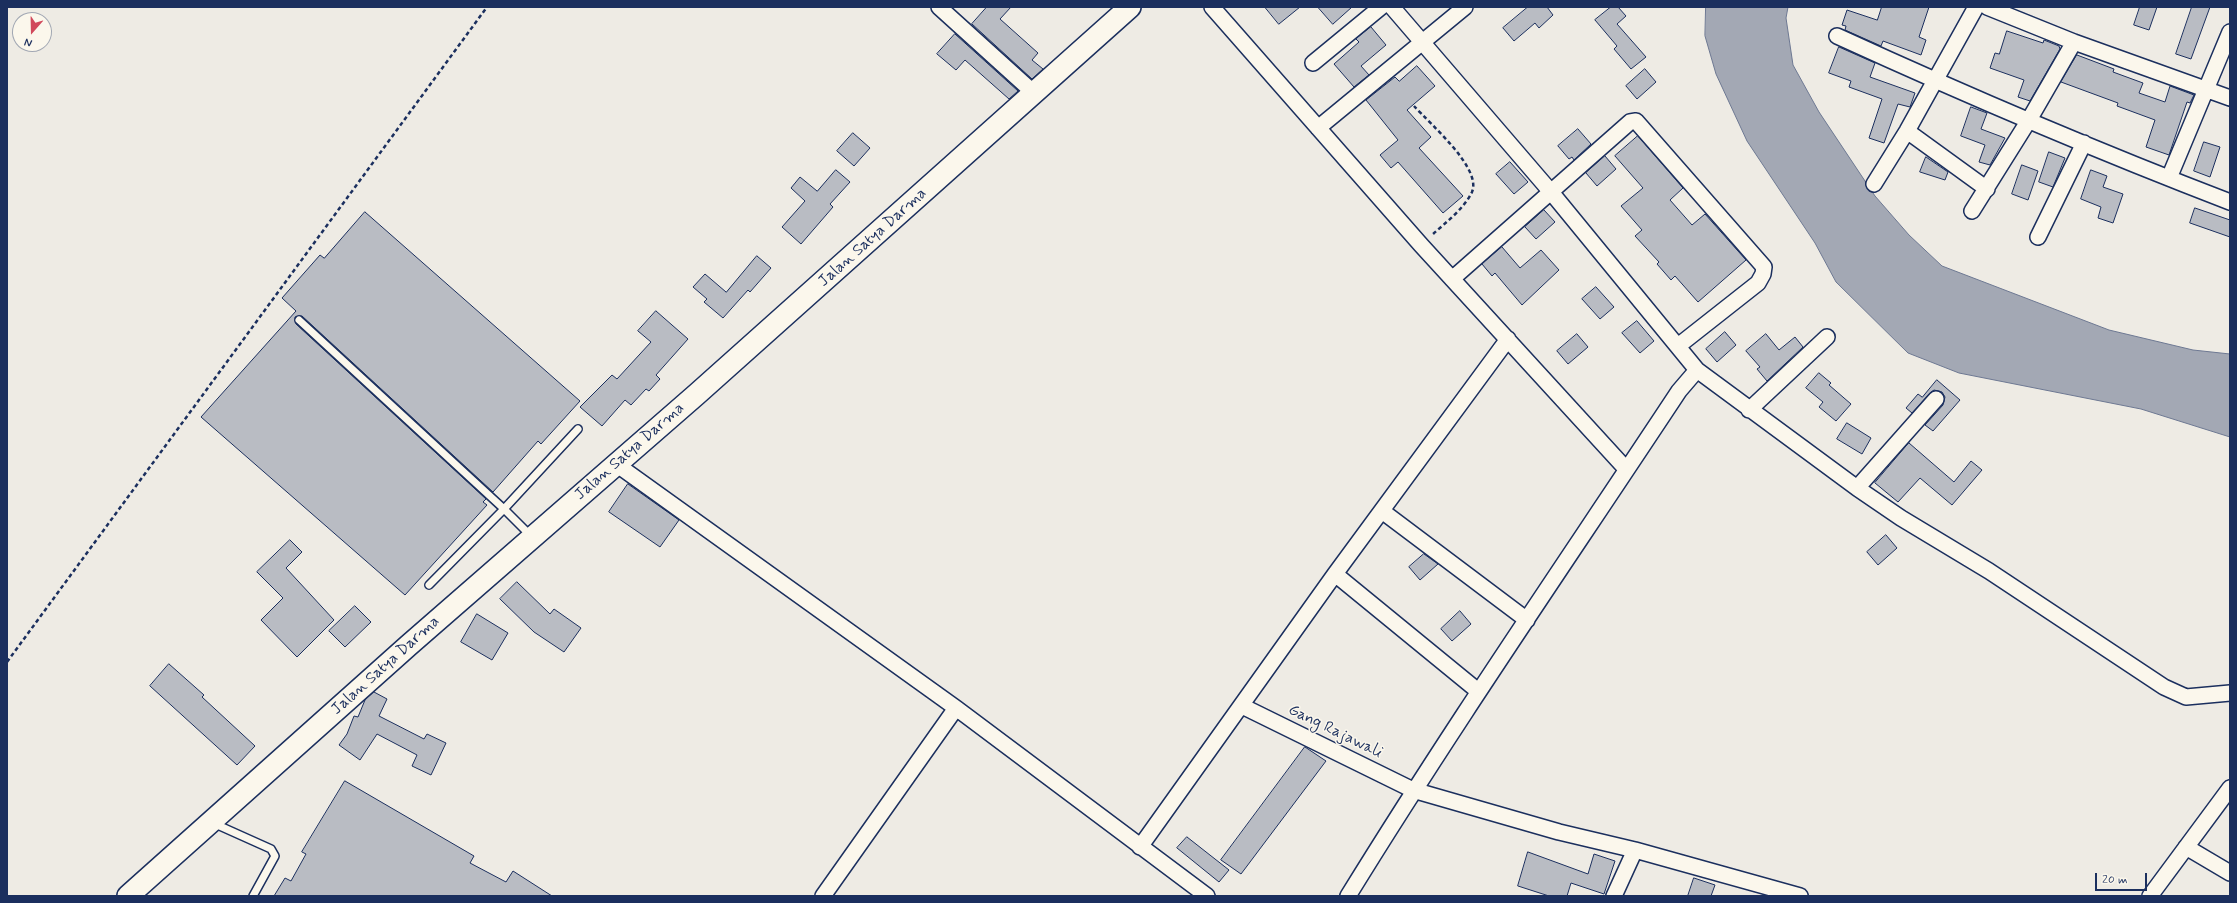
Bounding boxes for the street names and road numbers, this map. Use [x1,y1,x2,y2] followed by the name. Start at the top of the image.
[815,184,931,292] street label: Jalan Satya Darma
[571,399,689,505] street label: Jalan Satya Darma
[328,612,444,720] street label: Jalan Satya Darma
[1285,701,1385,763] street label: Gang Rajawali

